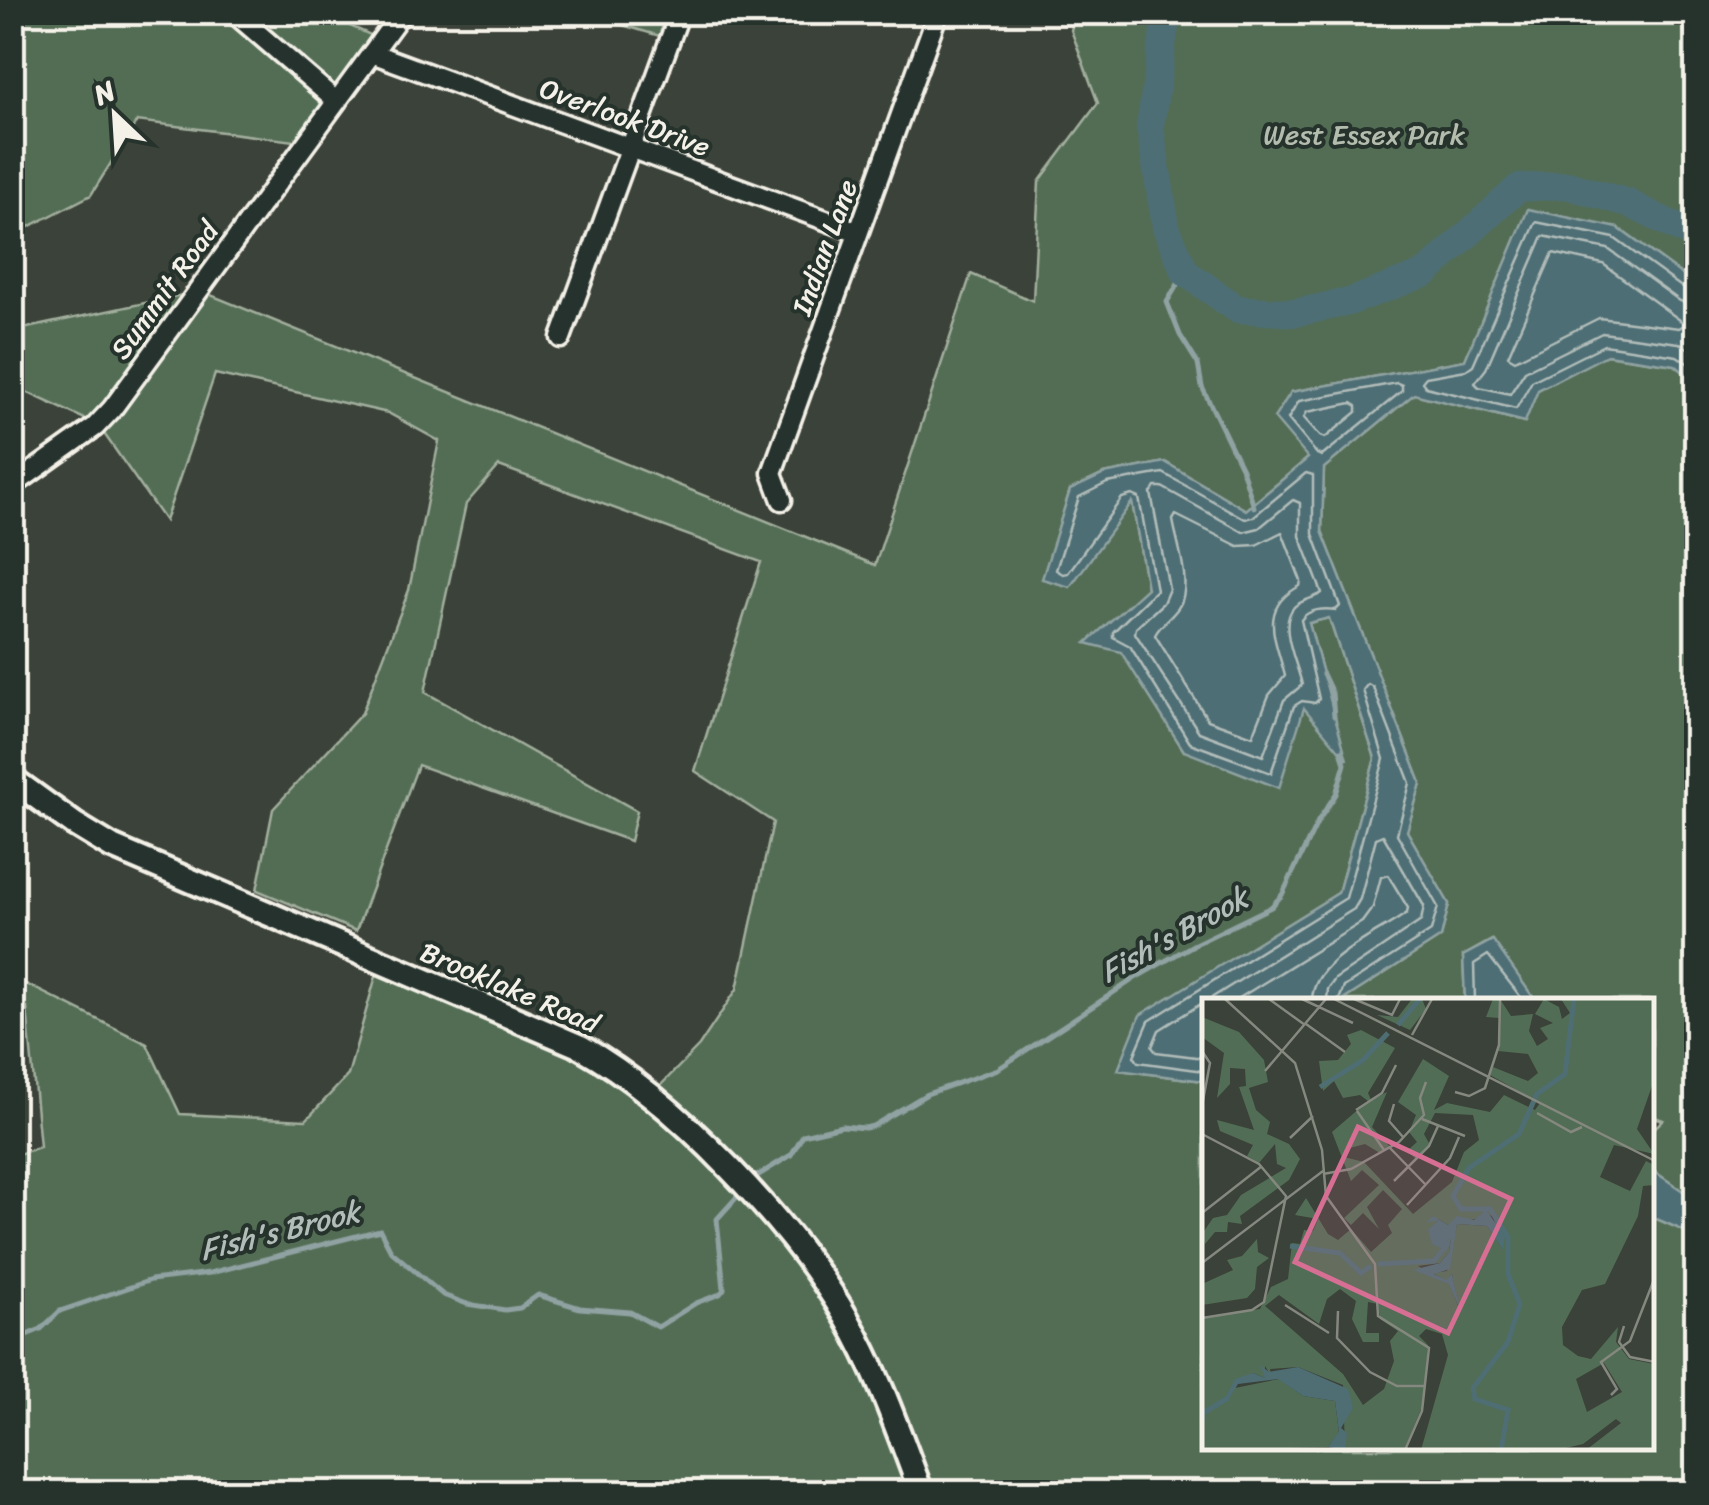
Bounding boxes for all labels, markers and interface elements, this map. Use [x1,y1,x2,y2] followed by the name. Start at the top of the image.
[533,64,717,171] street label: Overlook Drive
[65,65,165,165] north arrow
[85,66,124,120] text: N
[1263,110,1465,159] park label: West Essex Park
[777,172,872,323] street label: Indian Lane
[97,209,233,370] street label: Summit Road
[1090,870,1262,998] water label: Fish's Brook
[412,928,609,1048] street label: Brooklake Road
[1202,998,1654,1450] inset map
[194,1184,370,1277] water label: Fish's Brook

